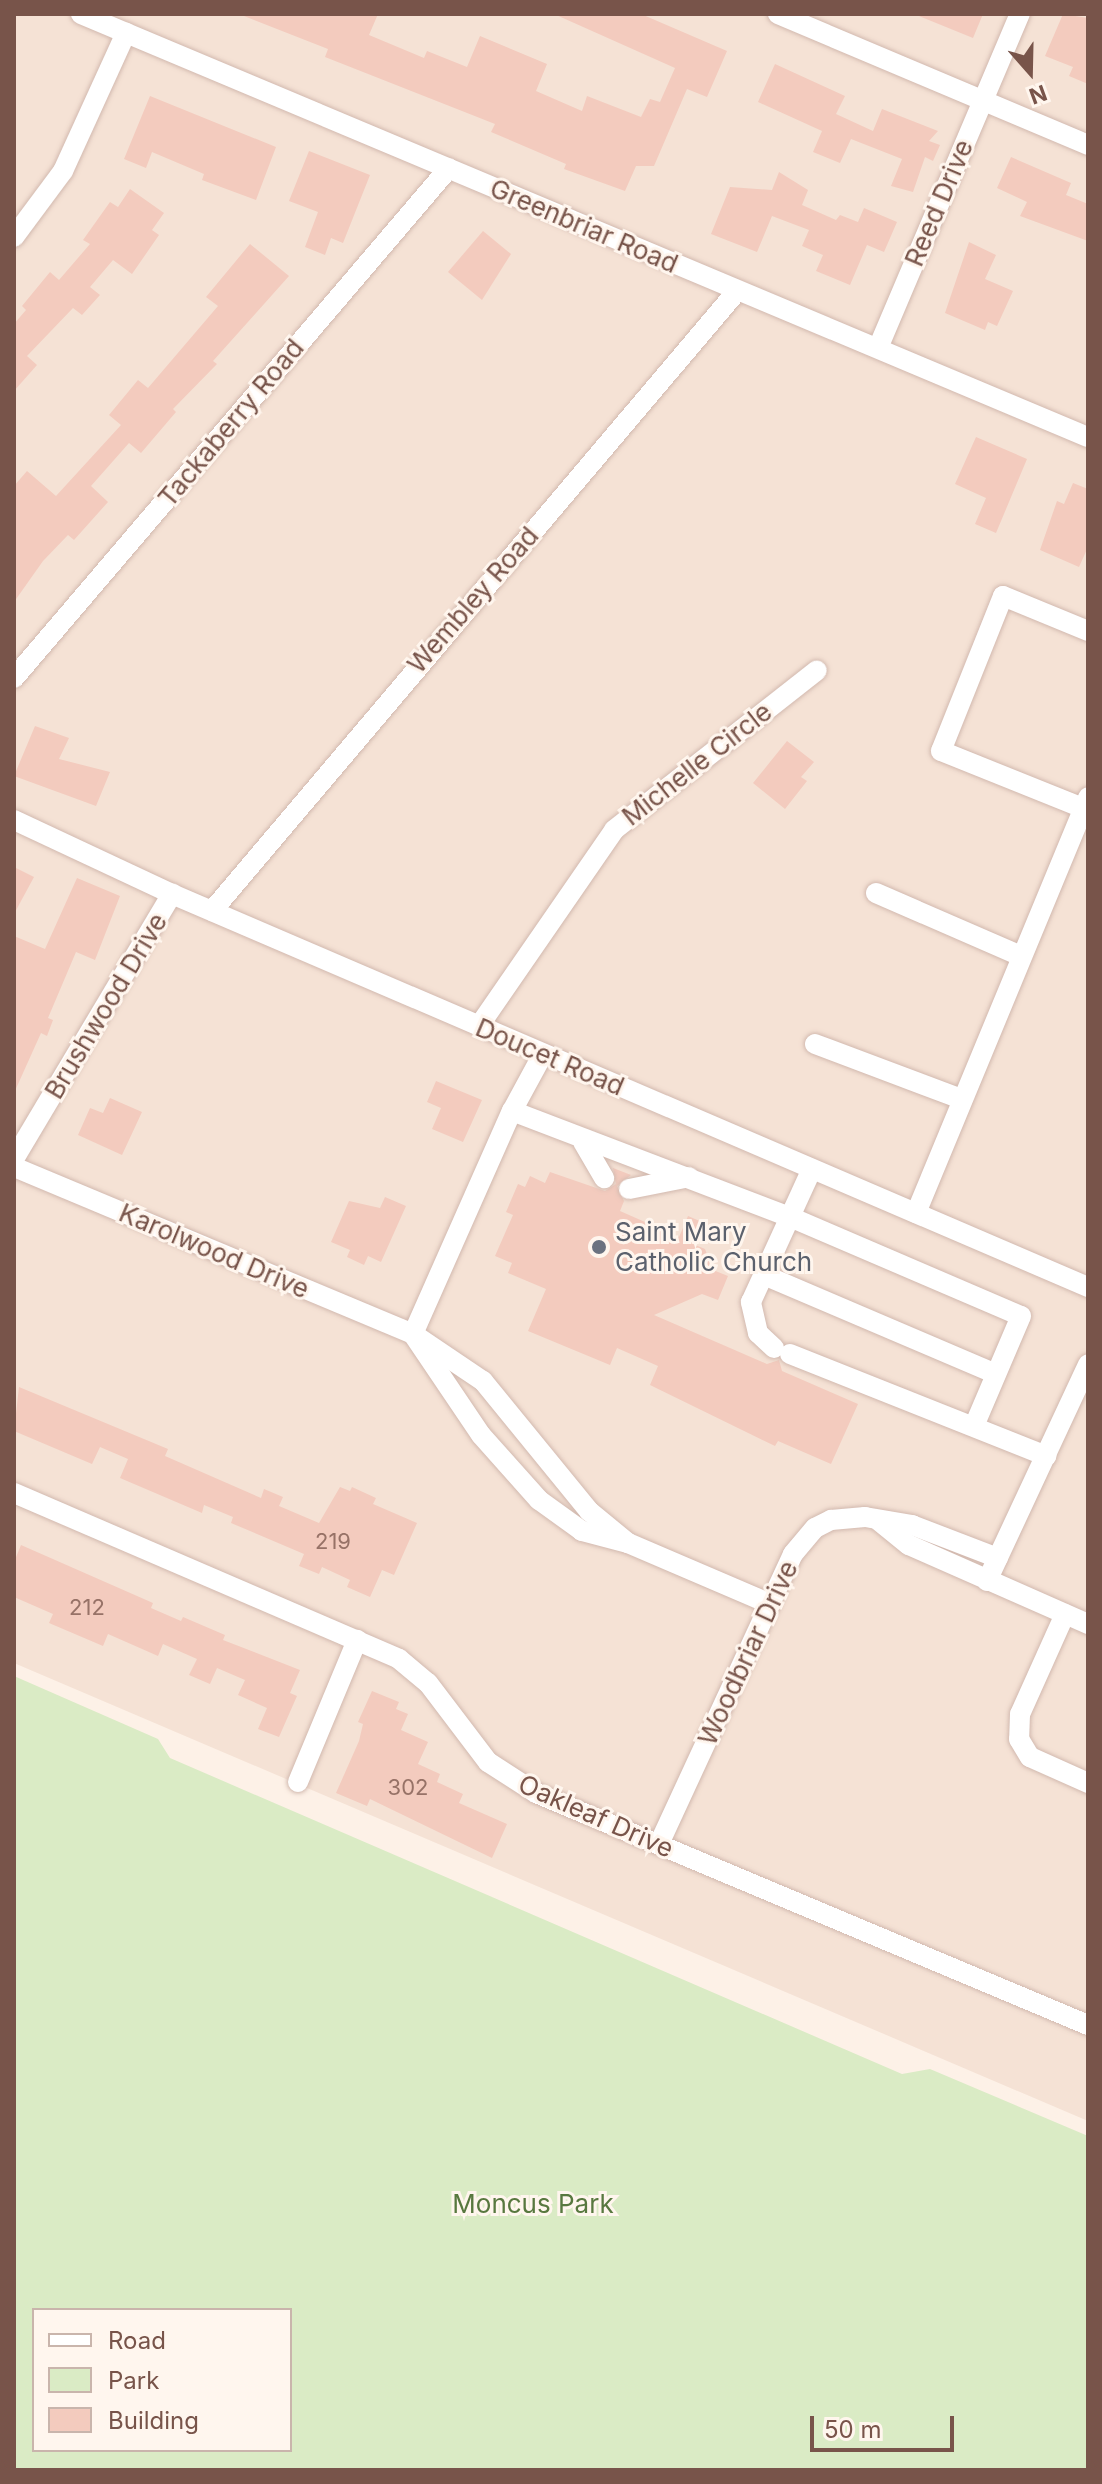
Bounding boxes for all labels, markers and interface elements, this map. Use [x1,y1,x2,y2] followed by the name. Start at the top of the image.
[990,32,1070,112] north arrow
[1026,79,1051,110] text: N
[898,135,980,271] street label: Reed Drive
[485,172,683,280] street label: Greenbriar Road
[152,333,310,513] street label: Tackaberry Road
[401,520,545,680] street label: Wembley Road
[616,696,778,832] street label: Michelle Circle
[38,908,174,1104] street label: Brushwood Drive
[471,1012,629,1102] street label: Doucet Road
[114,1197,314,1305] street label: Karolwood Drive
[615,1216,812,1278] place label: Saint Mary Catholic Church
[590,1238,608,1256] marker: Saint Mary Catholic Church
[315,1529,351,1555] house number: 219
[692,1556,804,1750] street label: Woodbriar Drive
[69,1595,105,1621] house number: 212
[514,1768,678,1864] street label: Oakleaf Drive
[388,1775,428,1801] house number: 302
[452,2188,614,2220] park label: Moncus Park
[32,2308,292,2452] legend
[108,2326,166,2355] text: Road
[108,2366,159,2395] text: Park
[814,2400,958,2450] scale bar
[108,2406,199,2435] text: Building
[824,2415,882,2444] text: 50 m

